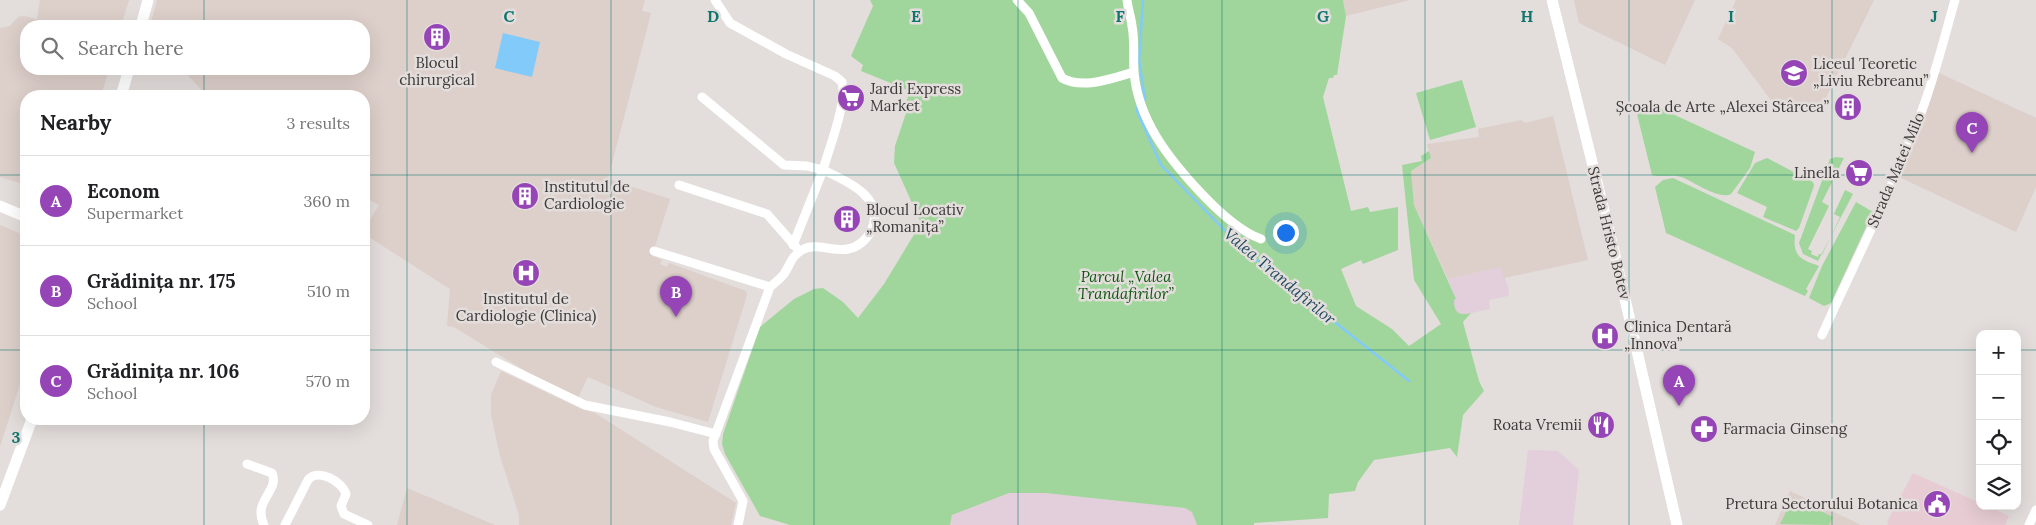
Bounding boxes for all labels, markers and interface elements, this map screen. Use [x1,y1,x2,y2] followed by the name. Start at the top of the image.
[503,6,515,26] text: C
[707,6,719,26] text: D
[911,6,921,26] text: E
[1115,6,1125,26] text: F
[1317,6,1329,26] text: G
[1521,6,1534,26] text: H
[1728,6,1734,26] text: I
[1930,6,1938,26] text: J
[20,20,370,75] search box
[422,22,452,52] building icon: Blocul chirurgical
[38,34,66,62] icon: search
[78,36,184,60] text: Search here
[399,53,475,89] place label: Blocul chirurgical
[1813,54,1929,90] place label: Liceul Teoretic „Liviu Rebreanu”
[1779,58,1809,88] school or university icon: Liceul Teoretic „Liviu Rebreanu”
[869,79,961,115] place label: Jardi Express Market
[836,83,866,113] supermarket icon: Jardi Express Market
[1833,92,1863,122] building icon: Școala de Arte „Alexei Stârcea”
[1616,97,1829,116] place label: Școala de Arte „Alexei Stârcea”
[40,109,111,136] text: Nearby
[1863,109,1928,230] street label: Strada Matei Milo
[1956,112,1988,153] pin: C
[286,113,350,133] text: 3 results
[1844,158,1874,188] supermarket icon: Linella
[1794,163,1840,182] place label: Linella
[1584,164,1635,302] street label: Strada Hristo Botev
[544,177,630,213] place label: Institutul de Cardiologie
[87,179,160,203] text: Econom
[510,181,540,211] building icon: Institutul de Cardiologie
[51,191,61,211] text: A
[303,191,350,211] text: 360 m
[866,200,964,236] place label: Blocul Locativ „Romanița”
[87,203,183,223] text: Supermarket
[832,204,862,234] building icon: Blocul Locativ „Romanița”
[1273,220,1299,246] your location
[1220,223,1341,329] water label: Valea Trandafirilor
[511,258,541,288] hospital icon: Institutul de Cardiologie (Clinica)
[1078,267,1174,303] park label: Parcul „Valea Trandafirilor”
[87,269,236,293] text: Grădinița nr. 175
[660,276,692,317] pin: B
[51,281,61,301] text: B
[307,281,350,301] text: 510 m
[456,289,597,326] place label: Institutul de Cardiologie (Clinica)
[87,293,137,313] text: School
[1624,317,1732,353] place label: Clinica Dentară „Innova”
[1590,321,1620,351] hospital icon: Clinica Dentară „Innova”
[1976,330,2021,510] map controls
[1976,330,2021,375] button: +
[87,359,239,383] text: Grădinița nr. 106
[1663,365,1695,406] pin: A
[50,371,62,391] text: C
[305,371,350,391] text: 570 m
[1976,375,2021,420] button: −
[87,383,137,403] text: School
[1586,410,1616,440] restaurant icon: Roata Vremii
[1689,414,1719,444] pharmacy icon: Farmacia Ginseng
[1493,415,1582,434] place label: Roata Vremii
[1723,419,1848,438] place label: Farmacia Ginseng
[1976,420,2021,465] button: locate
[12,427,21,447] text: 3
[1976,465,2021,510] button: layers
[1922,489,1952,519] public building icon: Pretura Sectorului Botanica
[1725,494,1918,513] place label: Pretura Sectorului Botanica

